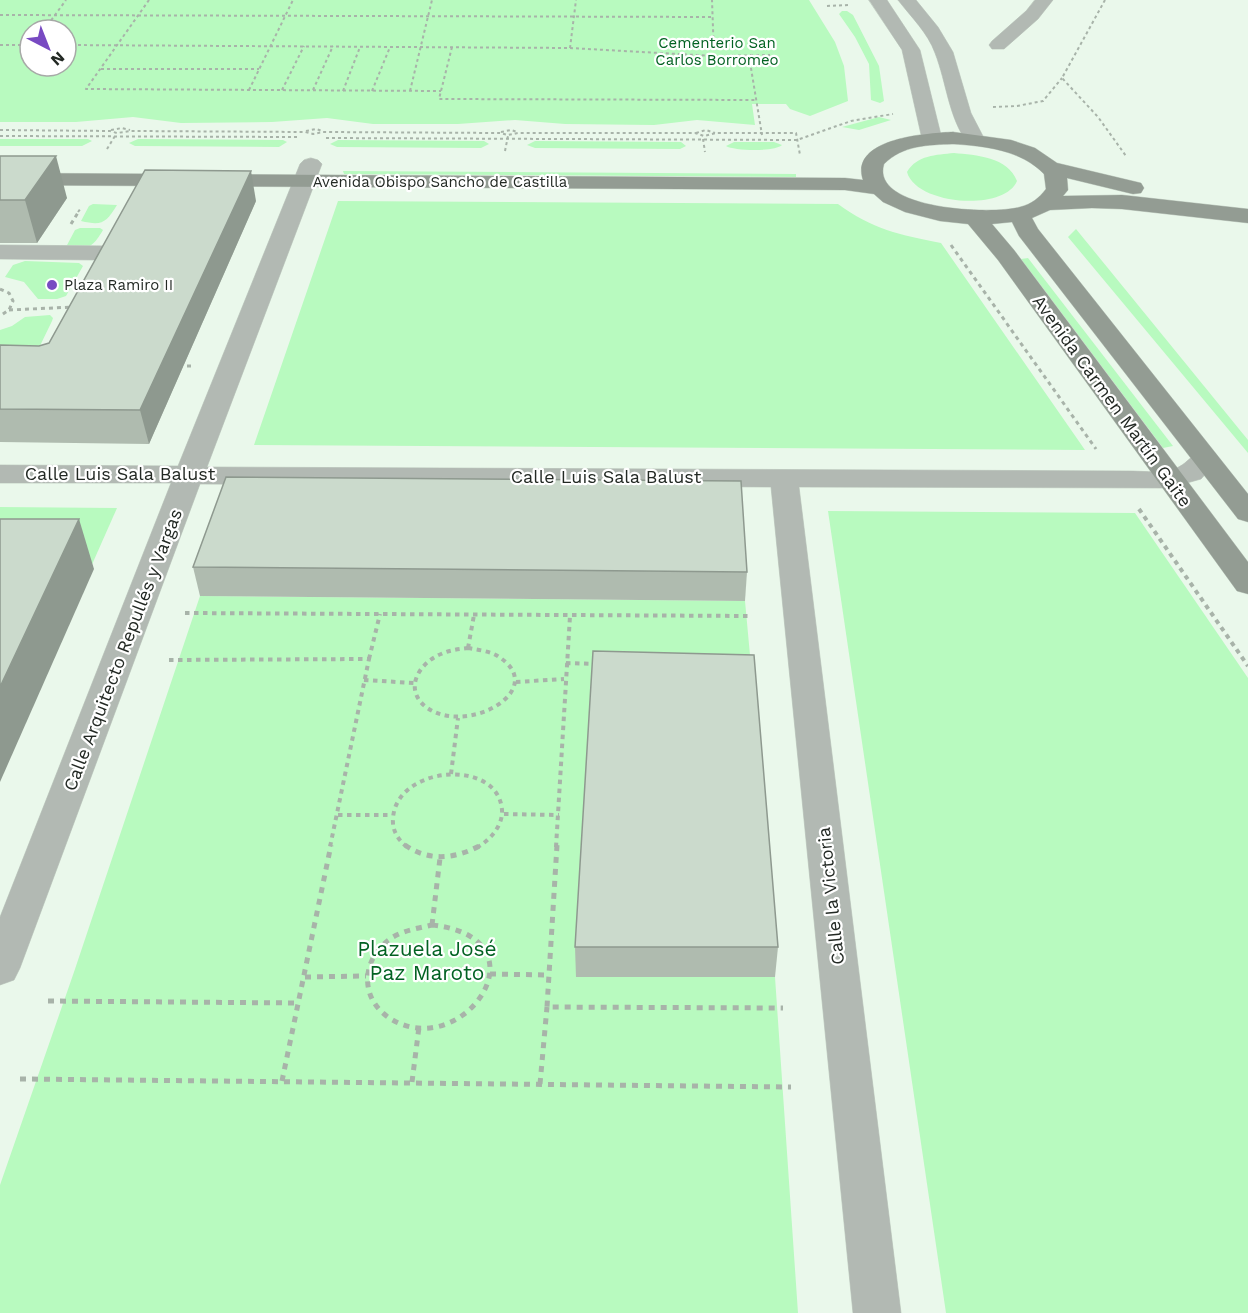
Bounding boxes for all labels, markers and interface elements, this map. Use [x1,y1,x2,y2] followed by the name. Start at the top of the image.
[18,18,78,78] north arrow
[655,34,779,69] park label: Cementerio San Carlos Borromeo
[47,48,68,70] text: N
[313,173,568,191] street label: Avenida Obispo Sancho de Castilla
[64,276,173,294] place label: Plaza Ramiro II
[45,278,59,292] marker: Plaza Ramiro II
[1028,291,1196,511] street label: Avenida Carmen Martín Gaite
[25,463,216,484] street label: Calle Luis Sala Balust
[511,466,702,487] street label: Calle Luis Sala Balust
[59,506,186,794] street label: Calle Arquitecto Repullés y Vargas
[813,826,848,966] street label: Calle la Victoria
[357,936,497,985] park label: Plazuela José Paz Maroto

